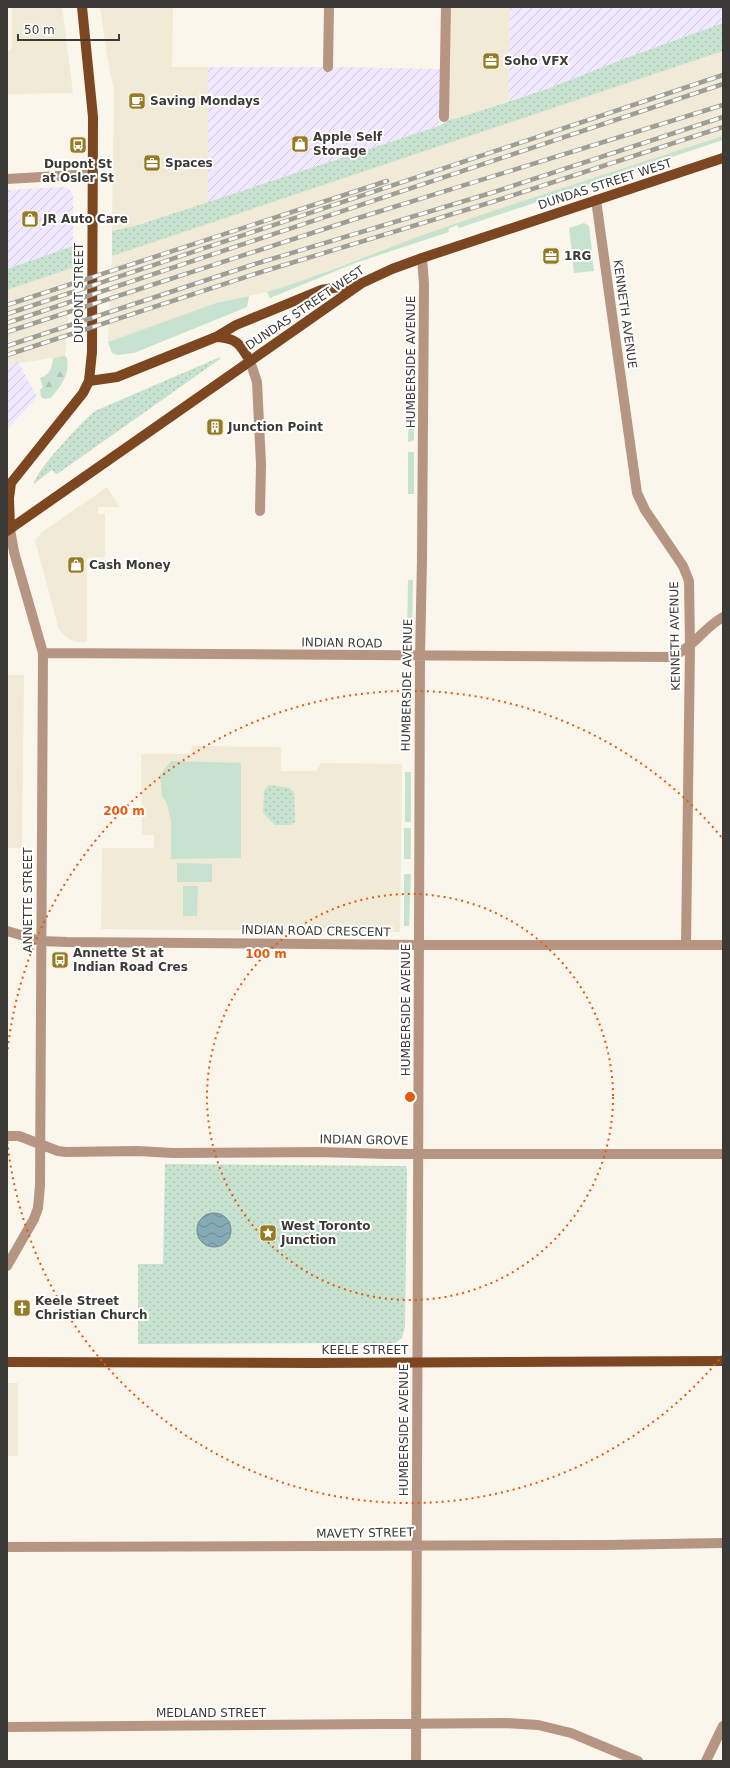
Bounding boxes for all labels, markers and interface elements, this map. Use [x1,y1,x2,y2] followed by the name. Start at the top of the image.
[18,16,119,42] scale bar
[24,23,55,37] text: 50 m
[481,51,501,71] office icon: Soho VFX
[504,54,569,68] place label: Soho VFX
[127,91,147,111] cafe icon: Saving Mondays
[150,94,260,108] place label: Saving Mondays
[313,130,383,158] place label: Apple Self Storage
[290,134,310,154] shop icon: Apple Self Storage
[68,135,88,155] bus stop icon: Dupont St at Osler St
[142,153,162,173] office icon: Spaces
[165,156,213,170] place label: Spaces
[536,156,674,212] street label: DUNDAS STREET WEST
[42,157,114,185] place label: Dupont St at Osler St
[20,209,40,229] shop icon: JR Auto Care
[42,212,128,226] place label: JR Auto Care
[72,242,86,343] street label: DUPONT STREET
[541,246,561,266] office icon: 1RG
[564,249,591,263] place label: 1RG
[610,259,640,369] street label: KENNETH AVENUE
[243,263,367,353] street label: DUNDAS STREET WEST
[404,296,418,428] street label: HUMBERSIDE AVENUE
[205,417,225,437] building icon: Junction Point
[227,420,323,434] place label: Junction Point
[66,555,86,575] shop icon: Cash Money
[89,558,171,572] place label: Cash Money
[667,581,683,691] street label: KENNETH AVENUE
[399,619,415,751] street label: HUMBERSIDE AVENUE
[301,635,383,651] street label: INDIAN ROAD
[103,804,145,818] text: 200 m
[21,847,35,953] street label: ANNETTE STREET
[241,923,391,939] street label: INDIAN ROAD CRESCENT
[399,944,413,1076] street label: HUMBERSIDE AVENUE
[73,946,188,974] place label: Annette St at Indian Road Cres
[245,947,287,961] text: 100 m
[50,950,70,970] bus stop icon: Annette St at Indian Road Cres
[403,1090,417,1104] centre of rings
[319,1132,409,1148] street label: INDIAN GROVE
[280,1219,371,1247] place label: West Toronto Junction
[258,1223,278,1243] place icon: West Toronto Junction
[35,1294,148,1322] place label: Keele Street Christian Church
[12,1298,32,1318] church icon: Keele Street Christian Church
[322,1343,409,1357] street label: KEELE STREET
[397,1364,411,1496] street label: HUMBERSIDE AVENUE
[316,1525,415,1541] street label: MAVETY STREET
[156,1706,267,1720] street label: MEDLAND STREET

